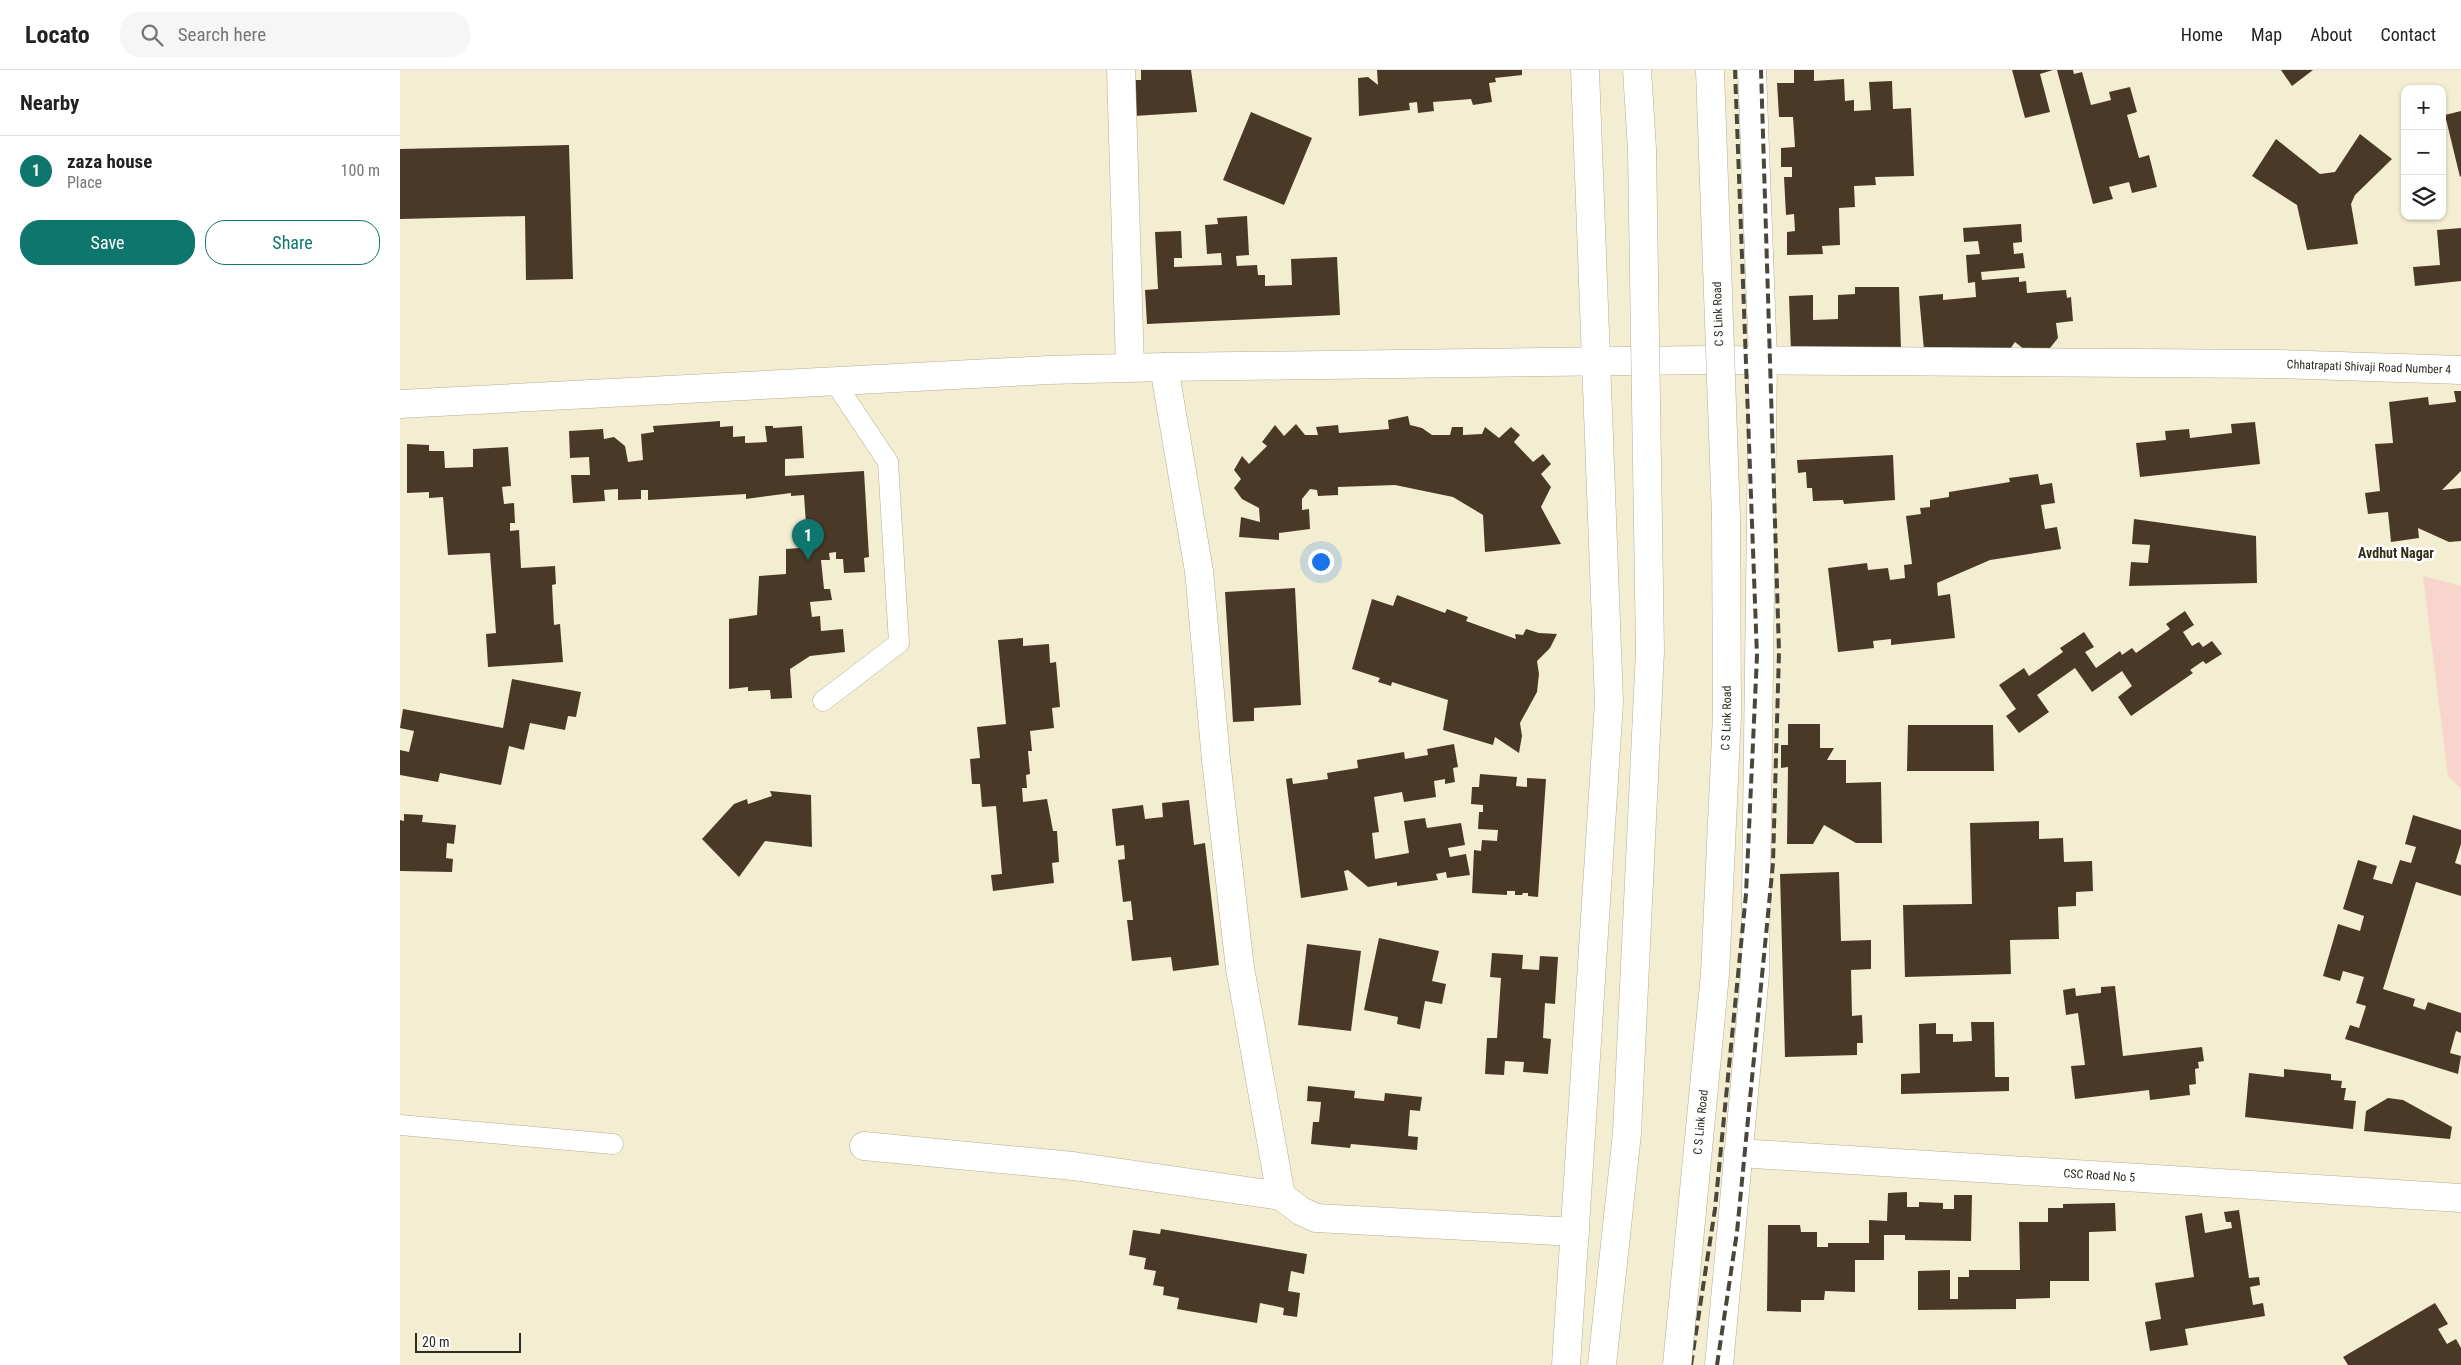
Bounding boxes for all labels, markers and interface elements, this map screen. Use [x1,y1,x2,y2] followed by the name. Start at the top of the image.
[120,12,470,57] search box
[25,21,90,49] text: Locato
[138,21,166,49] icon: search
[178,23,266,46] text: Search here
[2181,24,2223,45] text: Home
[2251,24,2282,45] text: Map
[2310,24,2352,45] text: About
[2380,24,2436,45] text: Contact
[2401,85,2446,220] map controls
[2401,85,2446,130] button: +
[20,91,79,115] text: Nearby
[2401,130,2446,175] button: −
[67,150,152,173] text: zaza house
[32,161,40,180] text: 1
[341,161,380,180] text: 100 m
[67,173,102,192] text: Place
[2401,175,2446,220] button: layers
[20,220,195,265] button: Save
[205,220,380,265] button: Share
[1710,281,1726,347] street label: C S Link Road
[2286,357,2451,377] street label: Chhatrapati Shivaji Road Number 4
[792,519,824,560] pin: 1
[2358,545,2434,561] district label: Avdhut Nagar
[1308,549,1334,575] your location
[1718,685,1734,751] street label: C S Link Road
[1690,1089,1711,1155] street label: C S Link Road
[2063,1166,2136,1185] street label: CSC Road No 5
[415,1330,521,1353] scale bar
[422,1334,450,1350] text: 20 m

